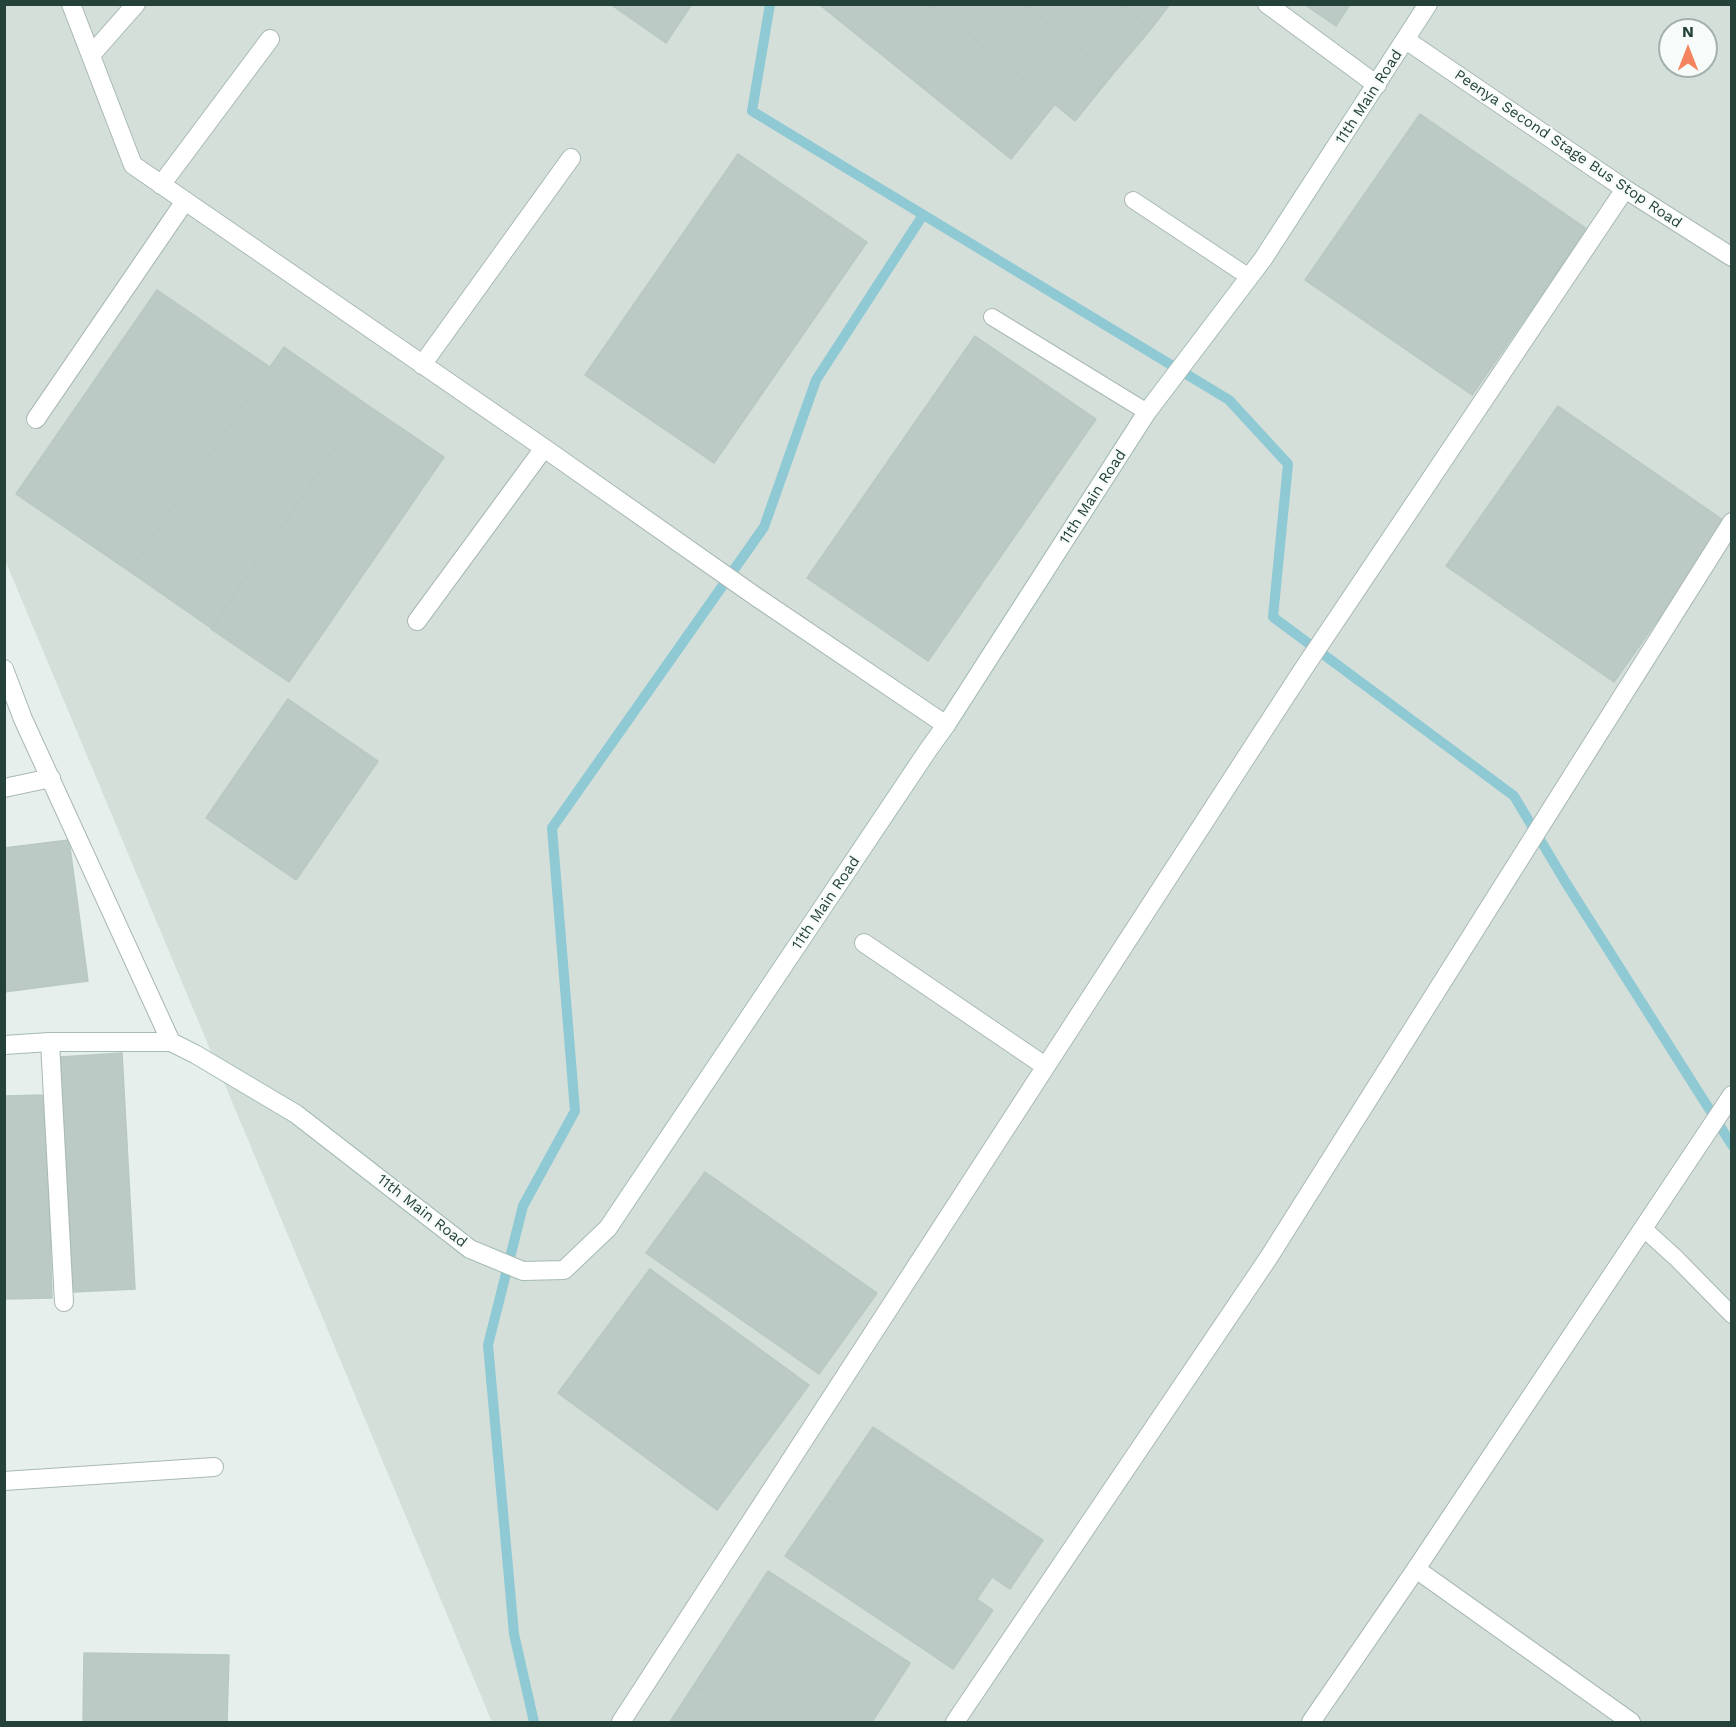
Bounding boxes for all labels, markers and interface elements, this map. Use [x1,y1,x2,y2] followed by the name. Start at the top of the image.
[1658,18,1718,78] north arrow
[1682,22,1694,41] text: N
[1332,47,1406,147] street label: 11th Main Road
[1451,66,1685,232] street label: Peenya Second Stage Bus Stop Road
[1056,447,1130,547] street label: 11th Main Road
[788,853,864,953] street label: 11th Main Road
[374,1170,470,1252] street label: 11th Main Road

